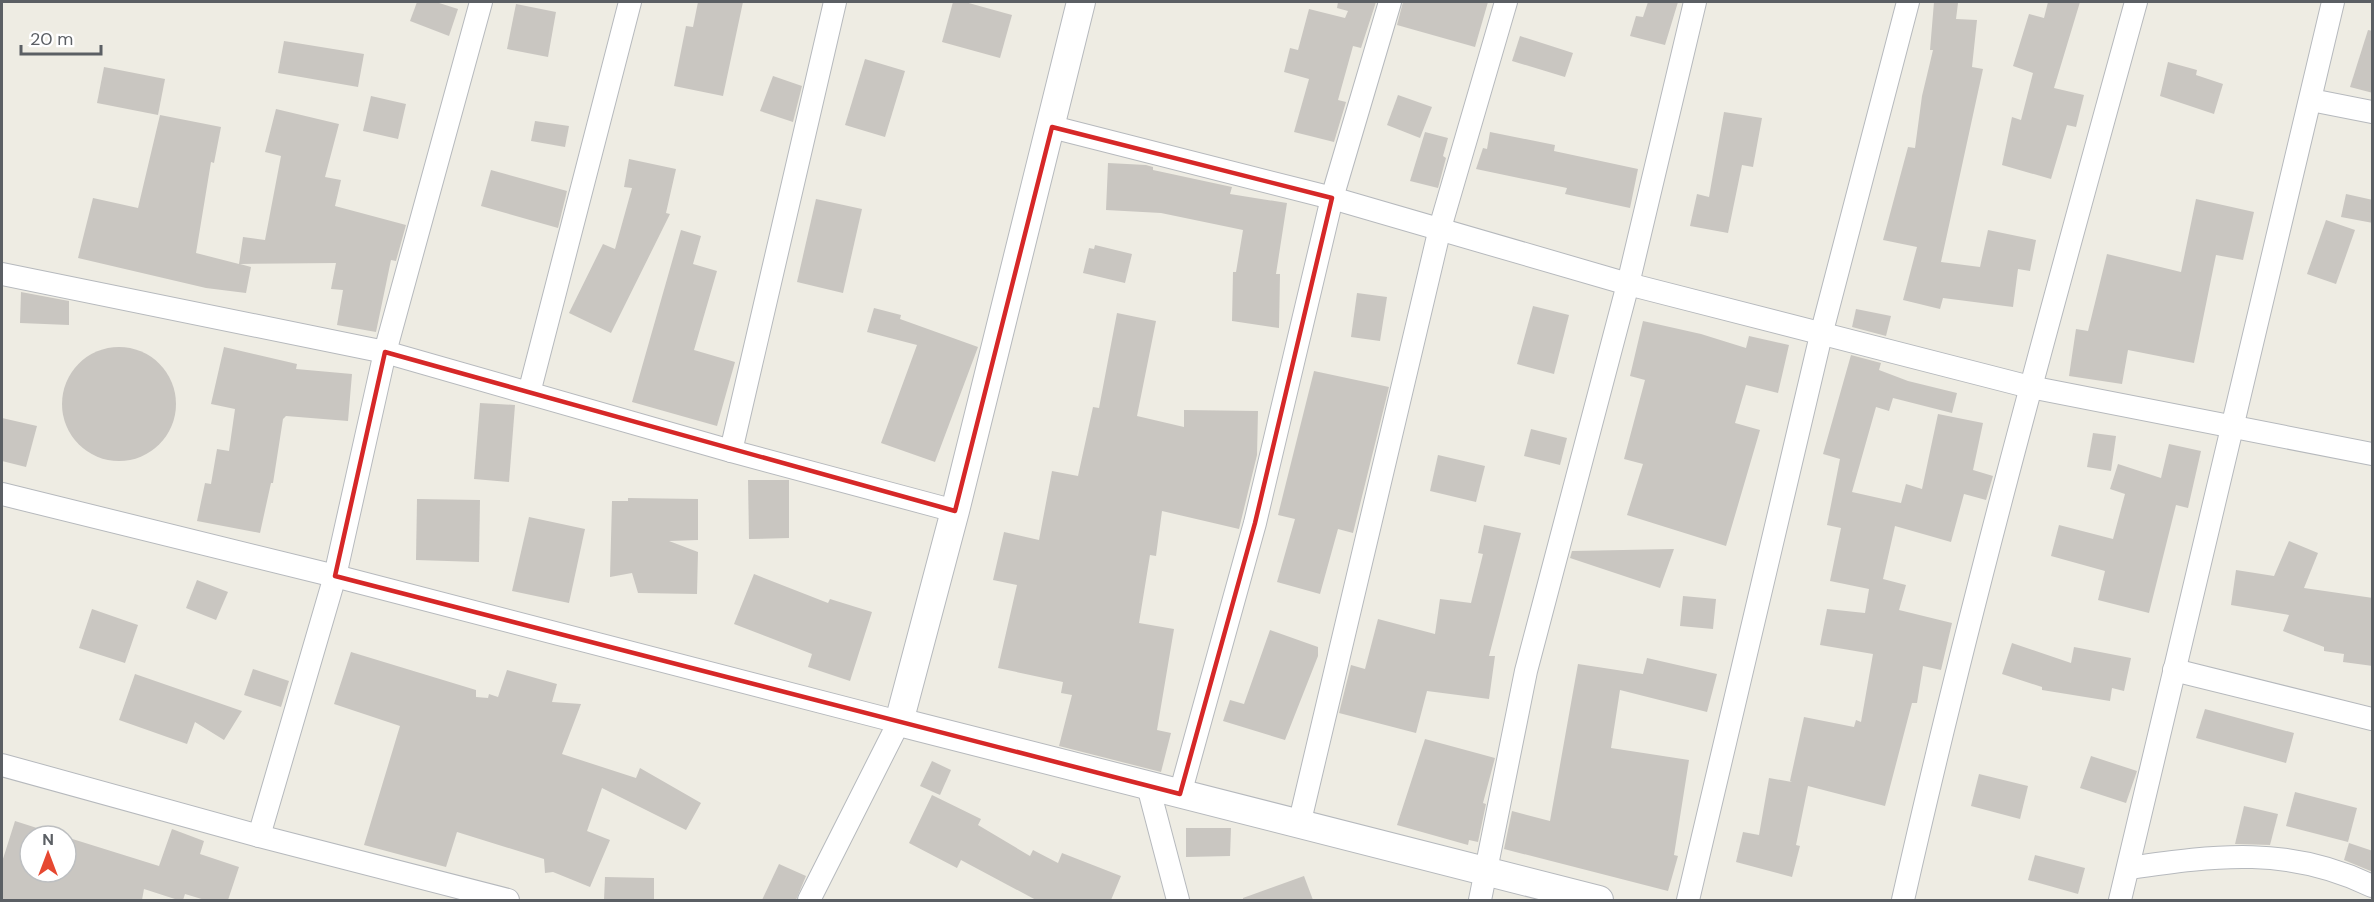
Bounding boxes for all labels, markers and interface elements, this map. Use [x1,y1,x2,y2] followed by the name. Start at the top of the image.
[21,18,100,56] scale bar
[30,27,73,51] text: 20 m
[18,824,78,884] north arrow
[42,829,54,850] text: N

